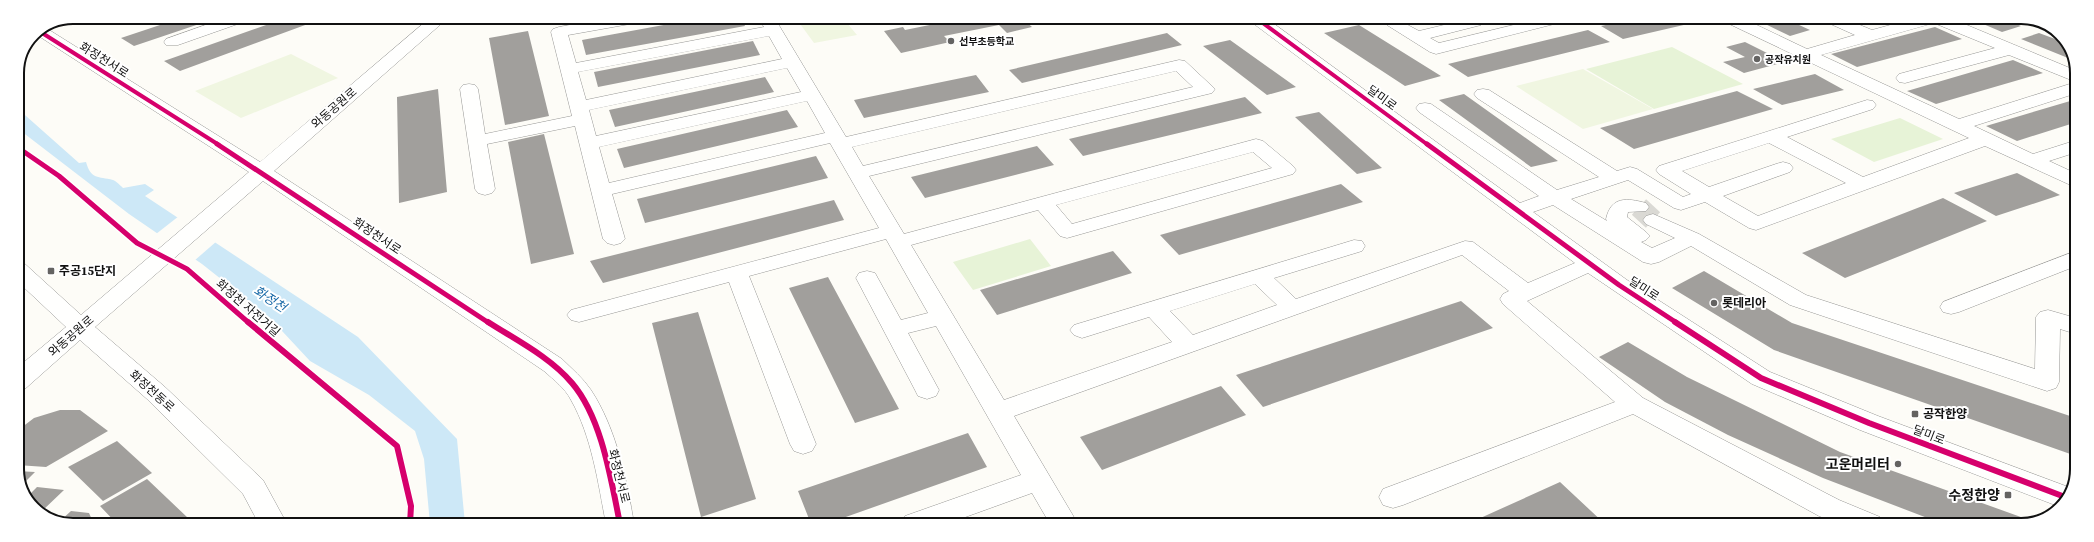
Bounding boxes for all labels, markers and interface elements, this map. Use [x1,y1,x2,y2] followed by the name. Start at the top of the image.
[959,35,1014,48] place label: 선부초등학교
[946,36,956,46] marker: 선부초등학교
[76,39,132,81] street label: 화정천서로
[1765,53,1811,66] place label: 공작유치원
[1752,54,1762,64] marker: 공작유치원
[1364,82,1400,114] street label: 달미로
[308,84,360,132] street label: 와동공원로
[350,214,404,258] street label: 화정천서로
[59,263,116,279] place label: 주공15단지
[46,266,56,276] marker: 주공15단지
[1626,273,1662,305] street label: 달미로
[213,276,283,340] street label: 화정천 자전거길
[250,282,291,316] water label: 화정천
[1722,295,1766,311] place label: 롯데리아
[1709,298,1719,308] marker: 롯데리아
[45,312,97,360] street label: 와동공원로
[126,367,178,415] street label: 화정천동로
[1923,406,1967,422] place label: 공작한양
[1910,409,1920,419] marker: 공작한양
[1911,422,1947,448] street label: 달미로
[605,447,633,505] street label: 화정천서로
[1826,454,1890,474] place label: 고운머리터
[1893,459,1903,469] marker: 고운머리터
[1948,485,2000,505] place label: 수정한양
[2003,490,2013,500] marker: 수정한양

